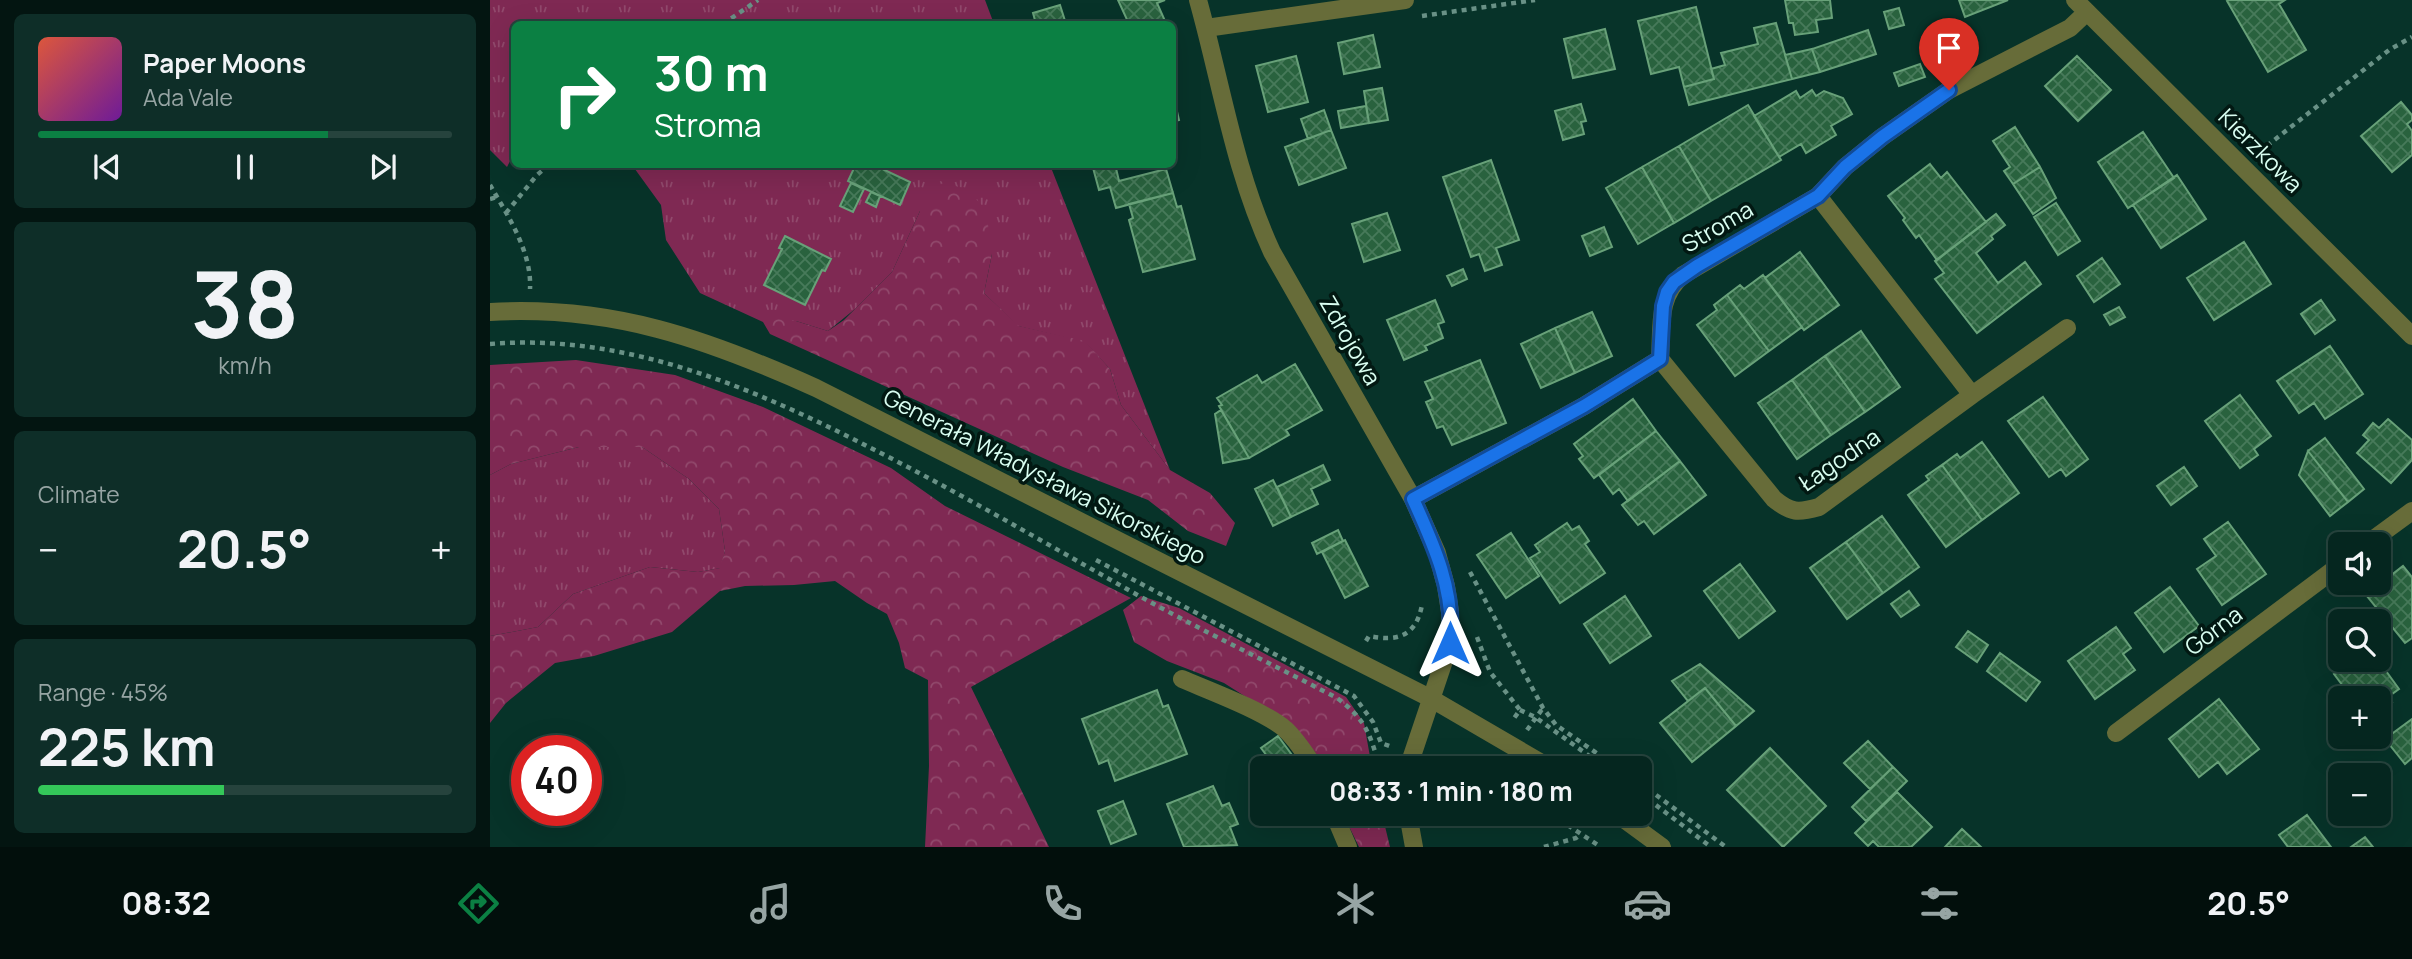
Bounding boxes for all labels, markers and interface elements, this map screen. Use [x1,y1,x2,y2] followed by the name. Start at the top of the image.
[1919,18,1979,90] pin
[1930,29,1968,67] icon: arrive
[654,39,769,106] text: 30 m
[143,45,306,81] text: Paper Moons
[539,49,630,140] icon: right
[143,81,233,113] text: Ada Vale
[2212,101,2310,199] street label: Kierzkowa
[654,103,762,147] text: Stroma
[88,148,126,186] icon: previous
[226,148,264,186] icon: pause
[364,148,402,186] icon: next
[1676,193,1758,259] street label: Stroma
[191,241,299,365] text: 38
[1313,290,1389,390] street label: Zdrojowa
[218,349,272,381] text: km/h
[878,380,1212,572] street label: Generała Władysława Sikorskiego
[1792,420,1886,498] street label: Łagodna
[38,478,120,510] text: Climate
[177,513,312,584] text: 20.5°
[38,523,59,575] text: −
[430,523,452,575] text: +
[2328,532,2391,826] map controls
[2328,532,2391,595] button: sound
[2178,598,2248,662] street label: Górna
[1413,606,1487,680] position arrow
[2328,609,2391,672] button: search
[38,676,168,708] text: Range · 45%
[2328,686,2391,749] button: +
[38,711,216,782] text: 225 km
[511,735,602,826] speed limit sign: 40
[2328,763,2391,826] button: −
[1329,773,1573,809] text: 08:33 · 1 min · 180 m
[454,879,503,928] icon: directions
[746,879,795,928] icon: music
[1038,879,1087,928] icon: phone
[1331,879,1380,928] icon: climate
[1623,879,1672,928] icon: car
[1915,879,1964,928] icon: filters
[122,881,211,925] text: 08:32
[2207,881,2290,925] text: 20.5°

